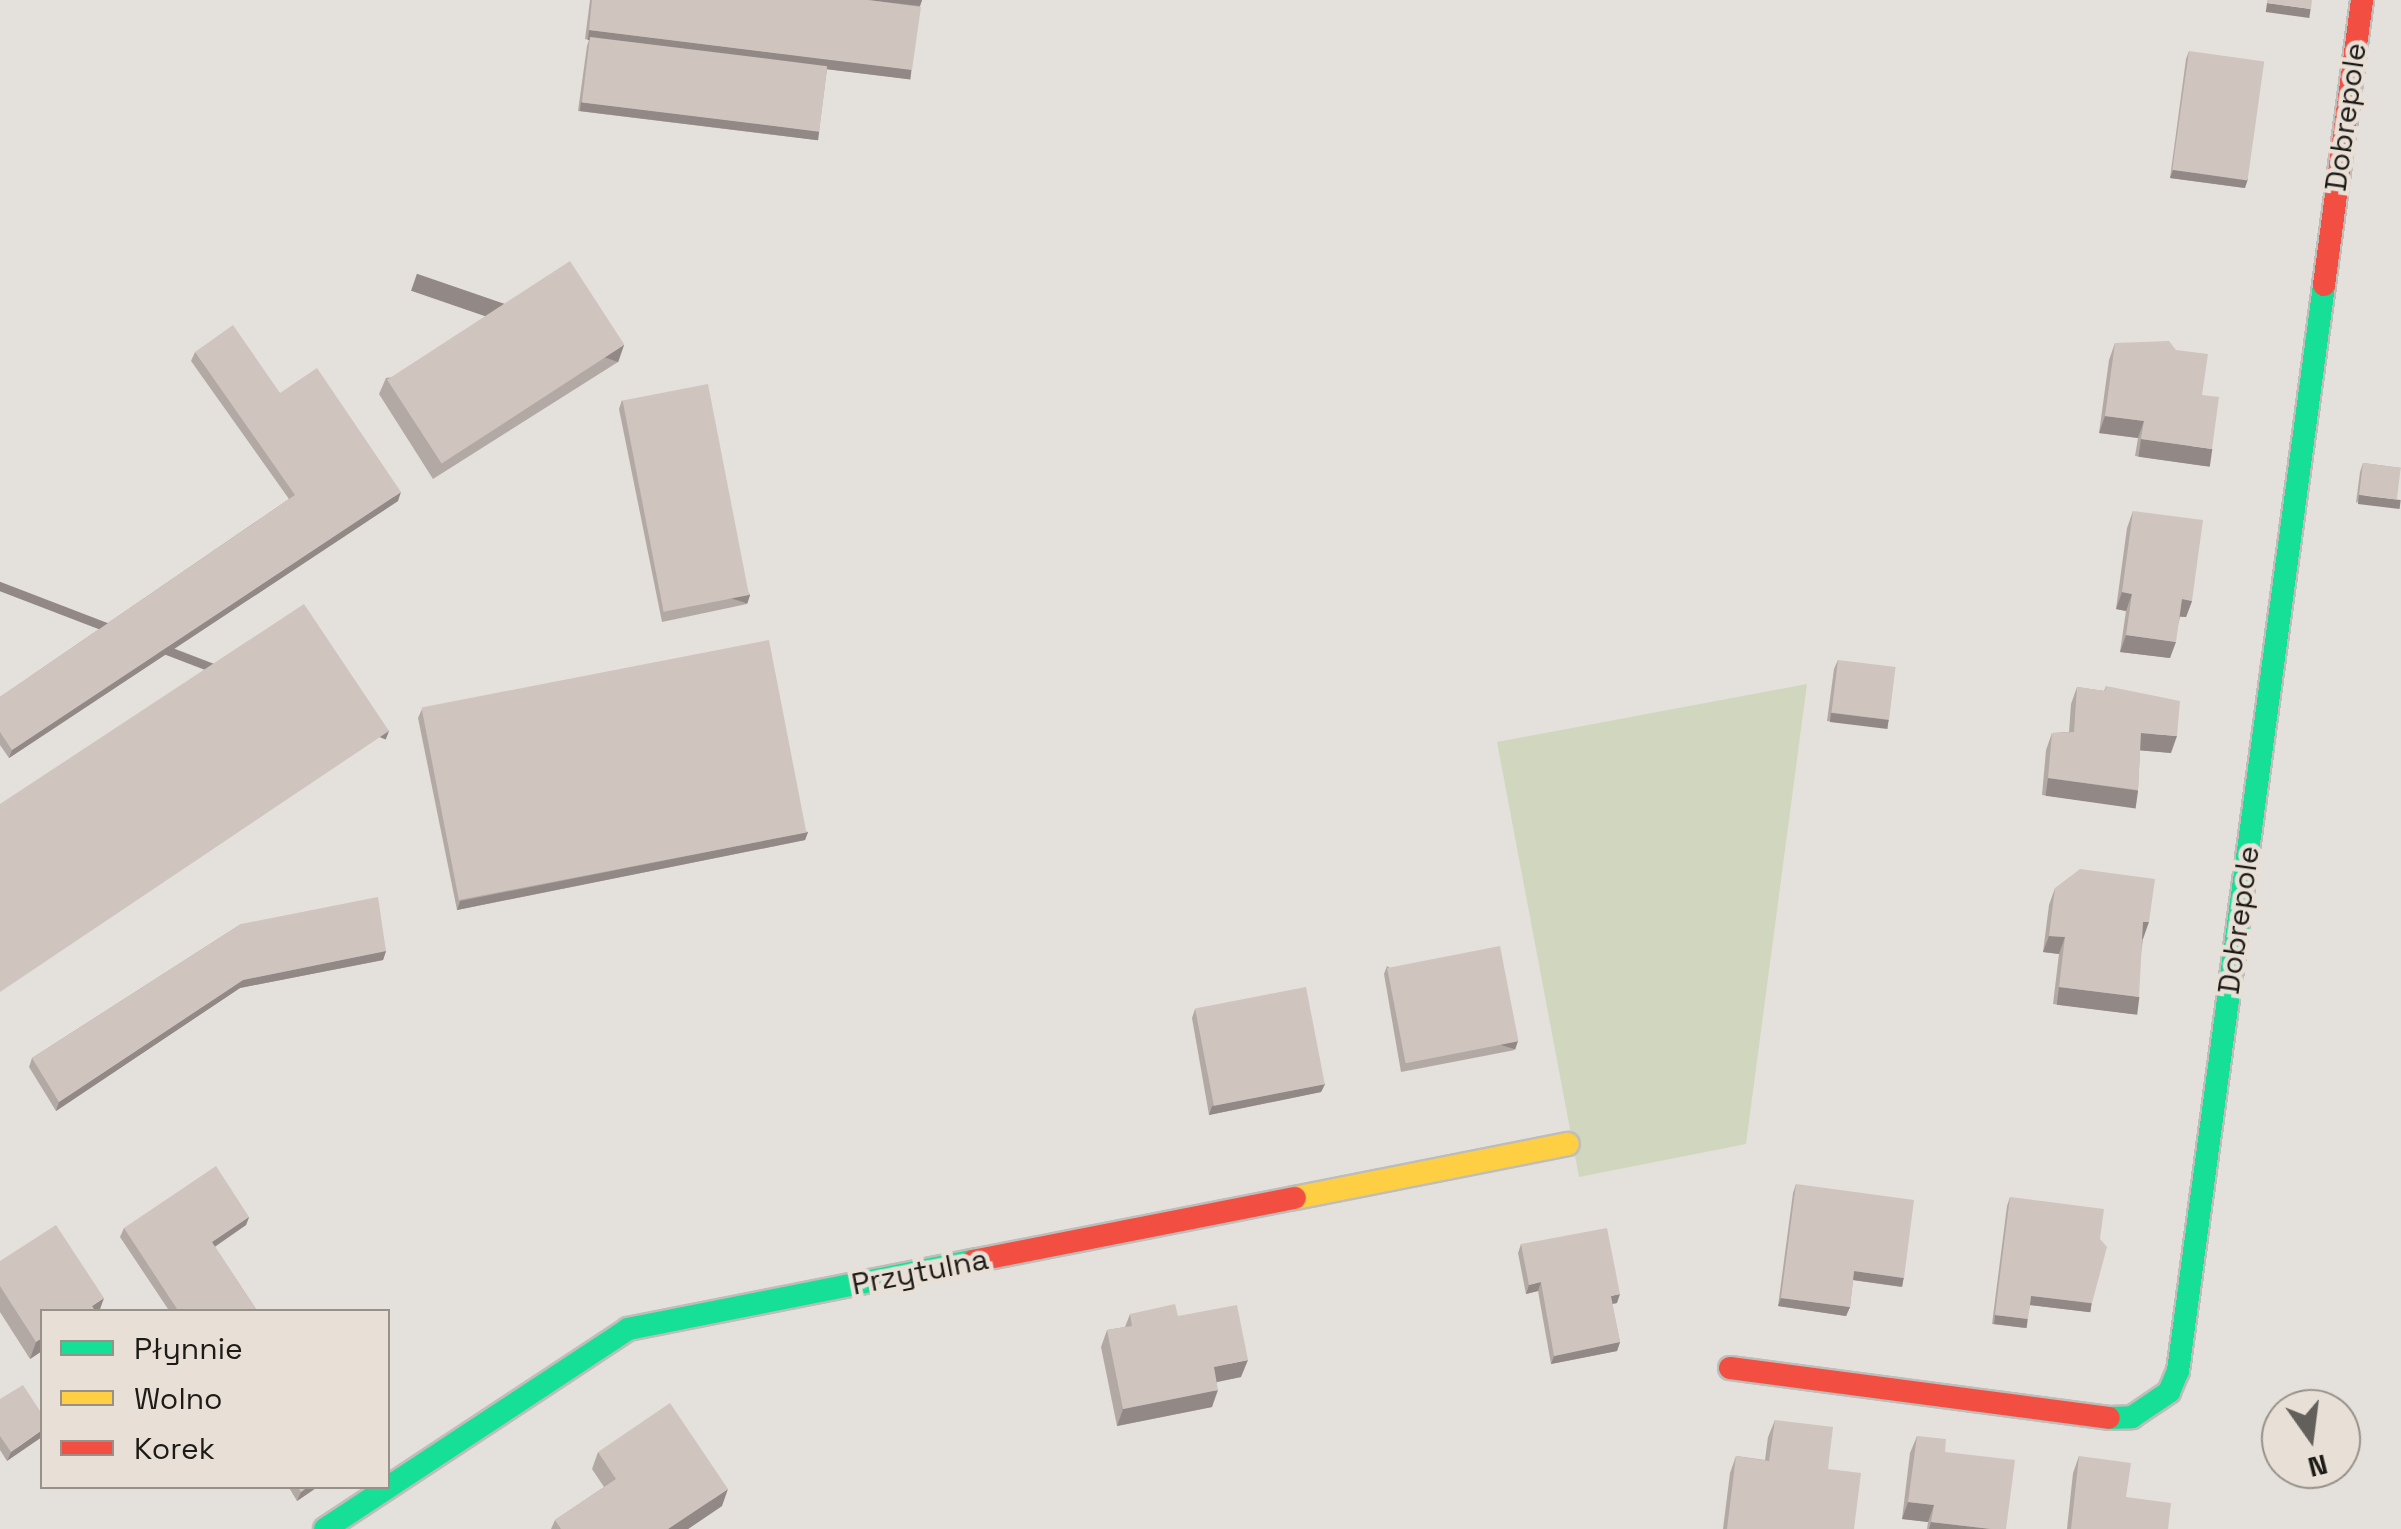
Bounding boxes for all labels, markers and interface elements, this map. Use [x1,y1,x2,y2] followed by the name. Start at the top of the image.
[2318,41,2374,193] street label: Dobrepole
[2211,844,2267,996] street label: Dobrepole
[849,1241,991,1303] street label: Przytulna
[40,1309,390,1489] legend
[134,1329,243,1368] text: Płynnie
[134,1379,223,1418] text: Wolno
[2261,1389,2361,1489] north arrow
[134,1429,215,1468] text: Korek
[2304,1446,2331,1486] text: N

